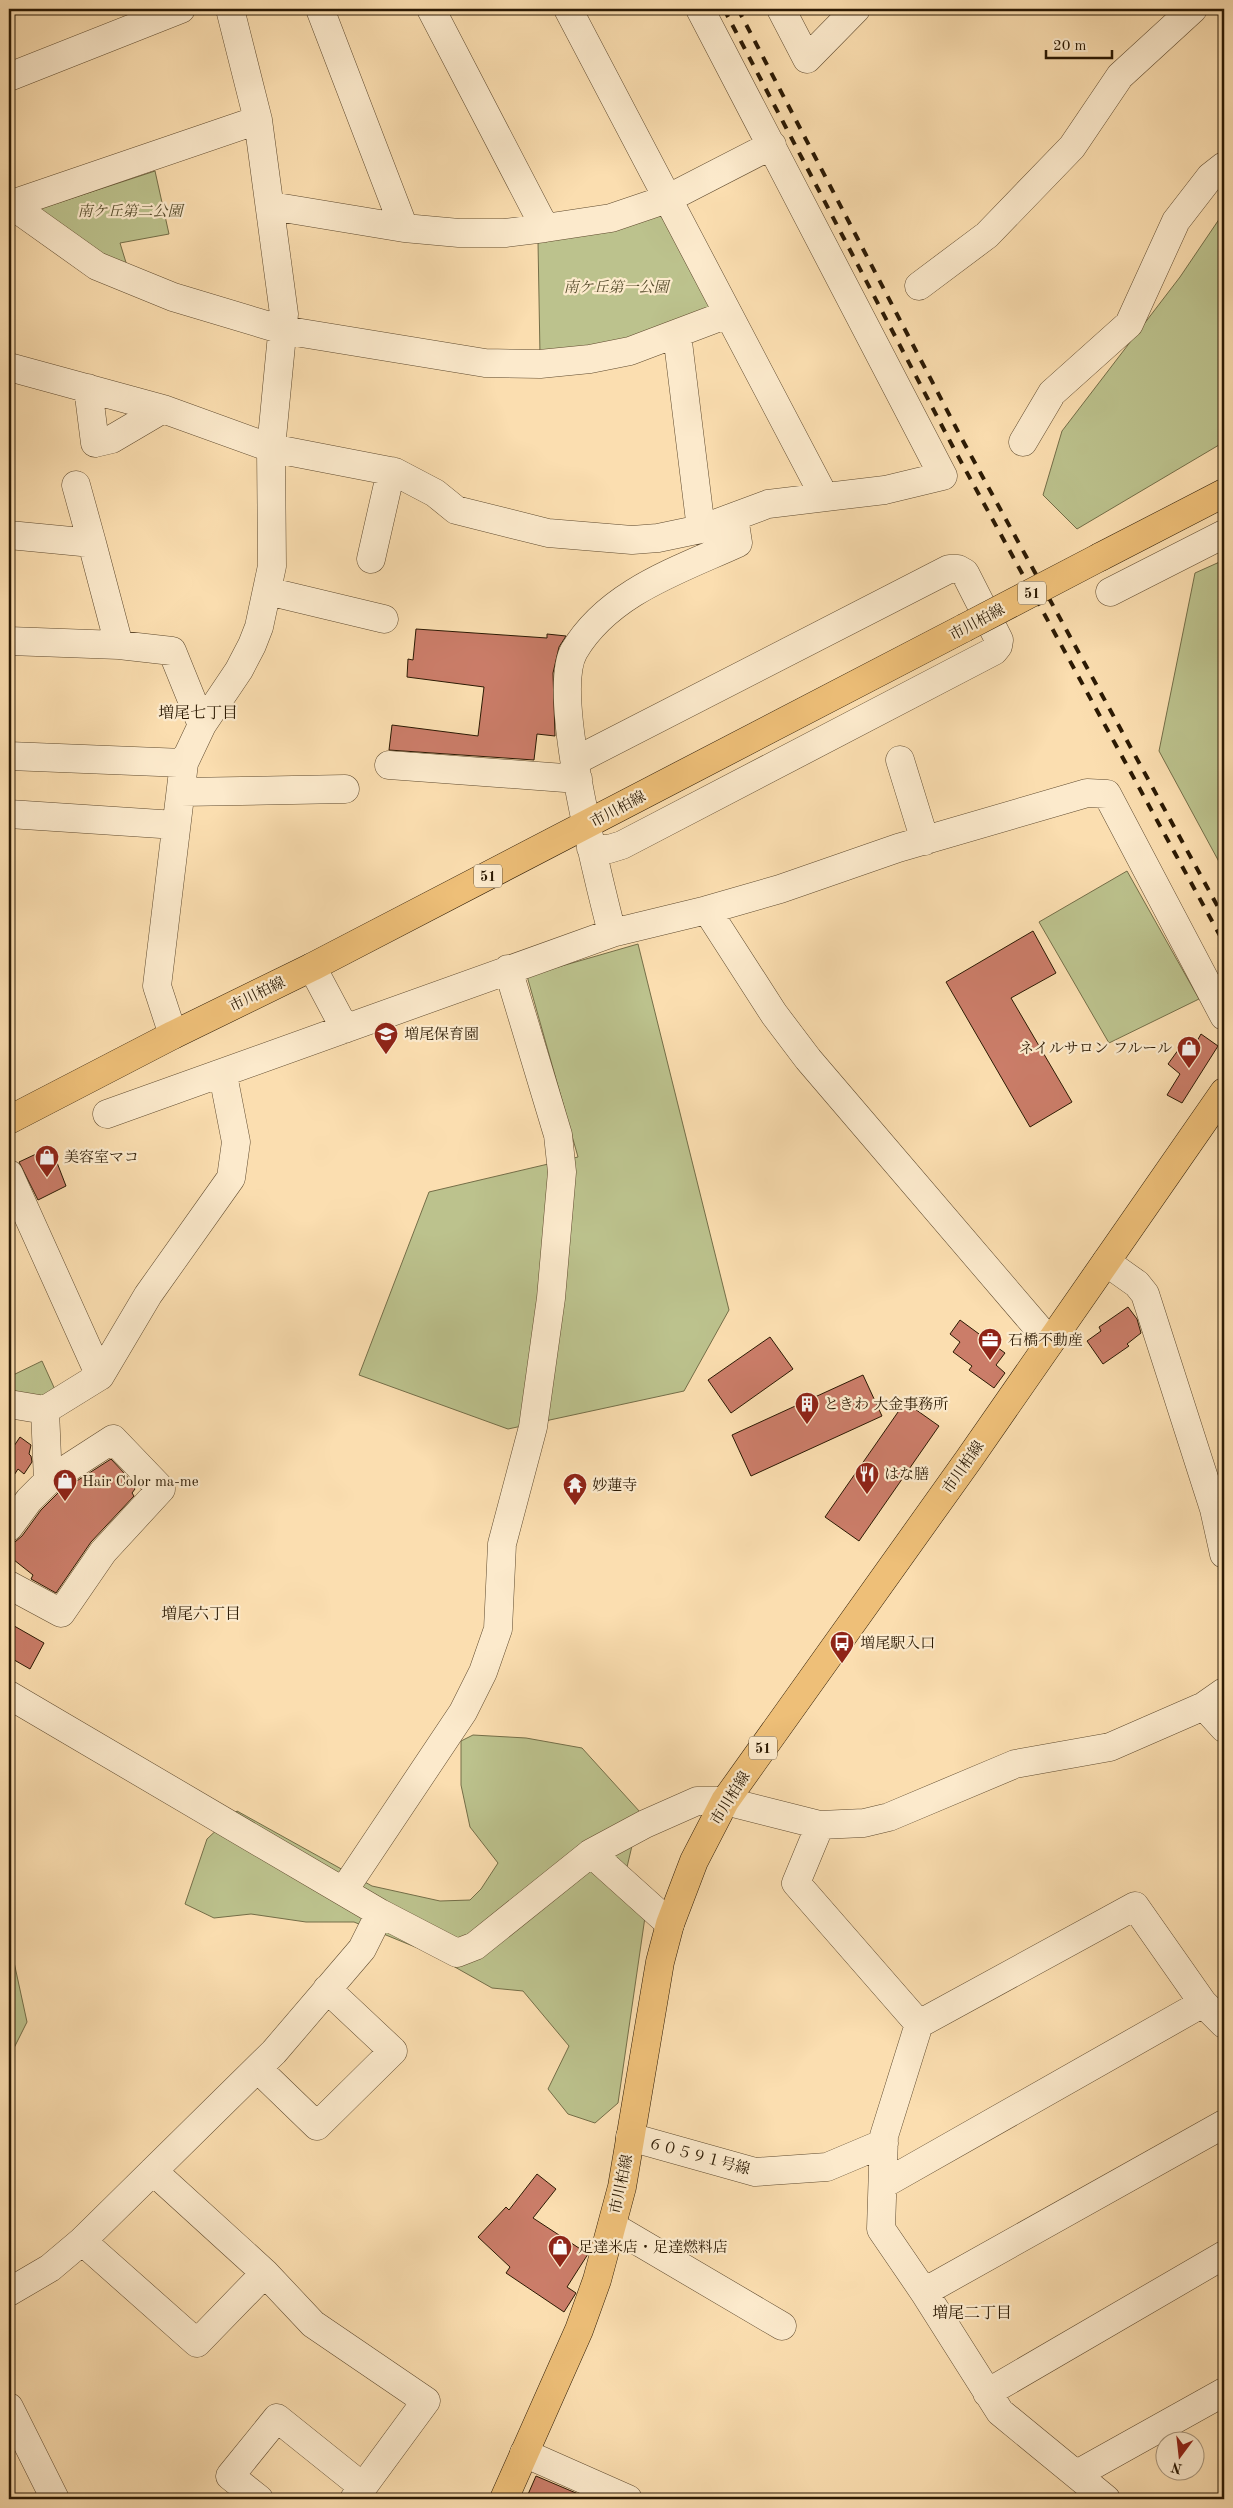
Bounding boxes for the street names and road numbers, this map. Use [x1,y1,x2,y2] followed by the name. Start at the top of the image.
[1018,582,1046,604] road number: 51
[947,601,1008,644] street label: 市川柏線
[588,788,649,831] street label: 市川柏線
[474,864,502,888] road number: 51
[227,974,288,1015] street label: 市川柏線
[939,1438,988,1497] street label: 市川柏線
[749,1736,777,1760] road number: 51
[707,1768,754,1828] street label: 市川柏線
[646,2135,752,2178] street label: ６０５９１号線
[607,2153,636,2215] street label: 市川柏線

